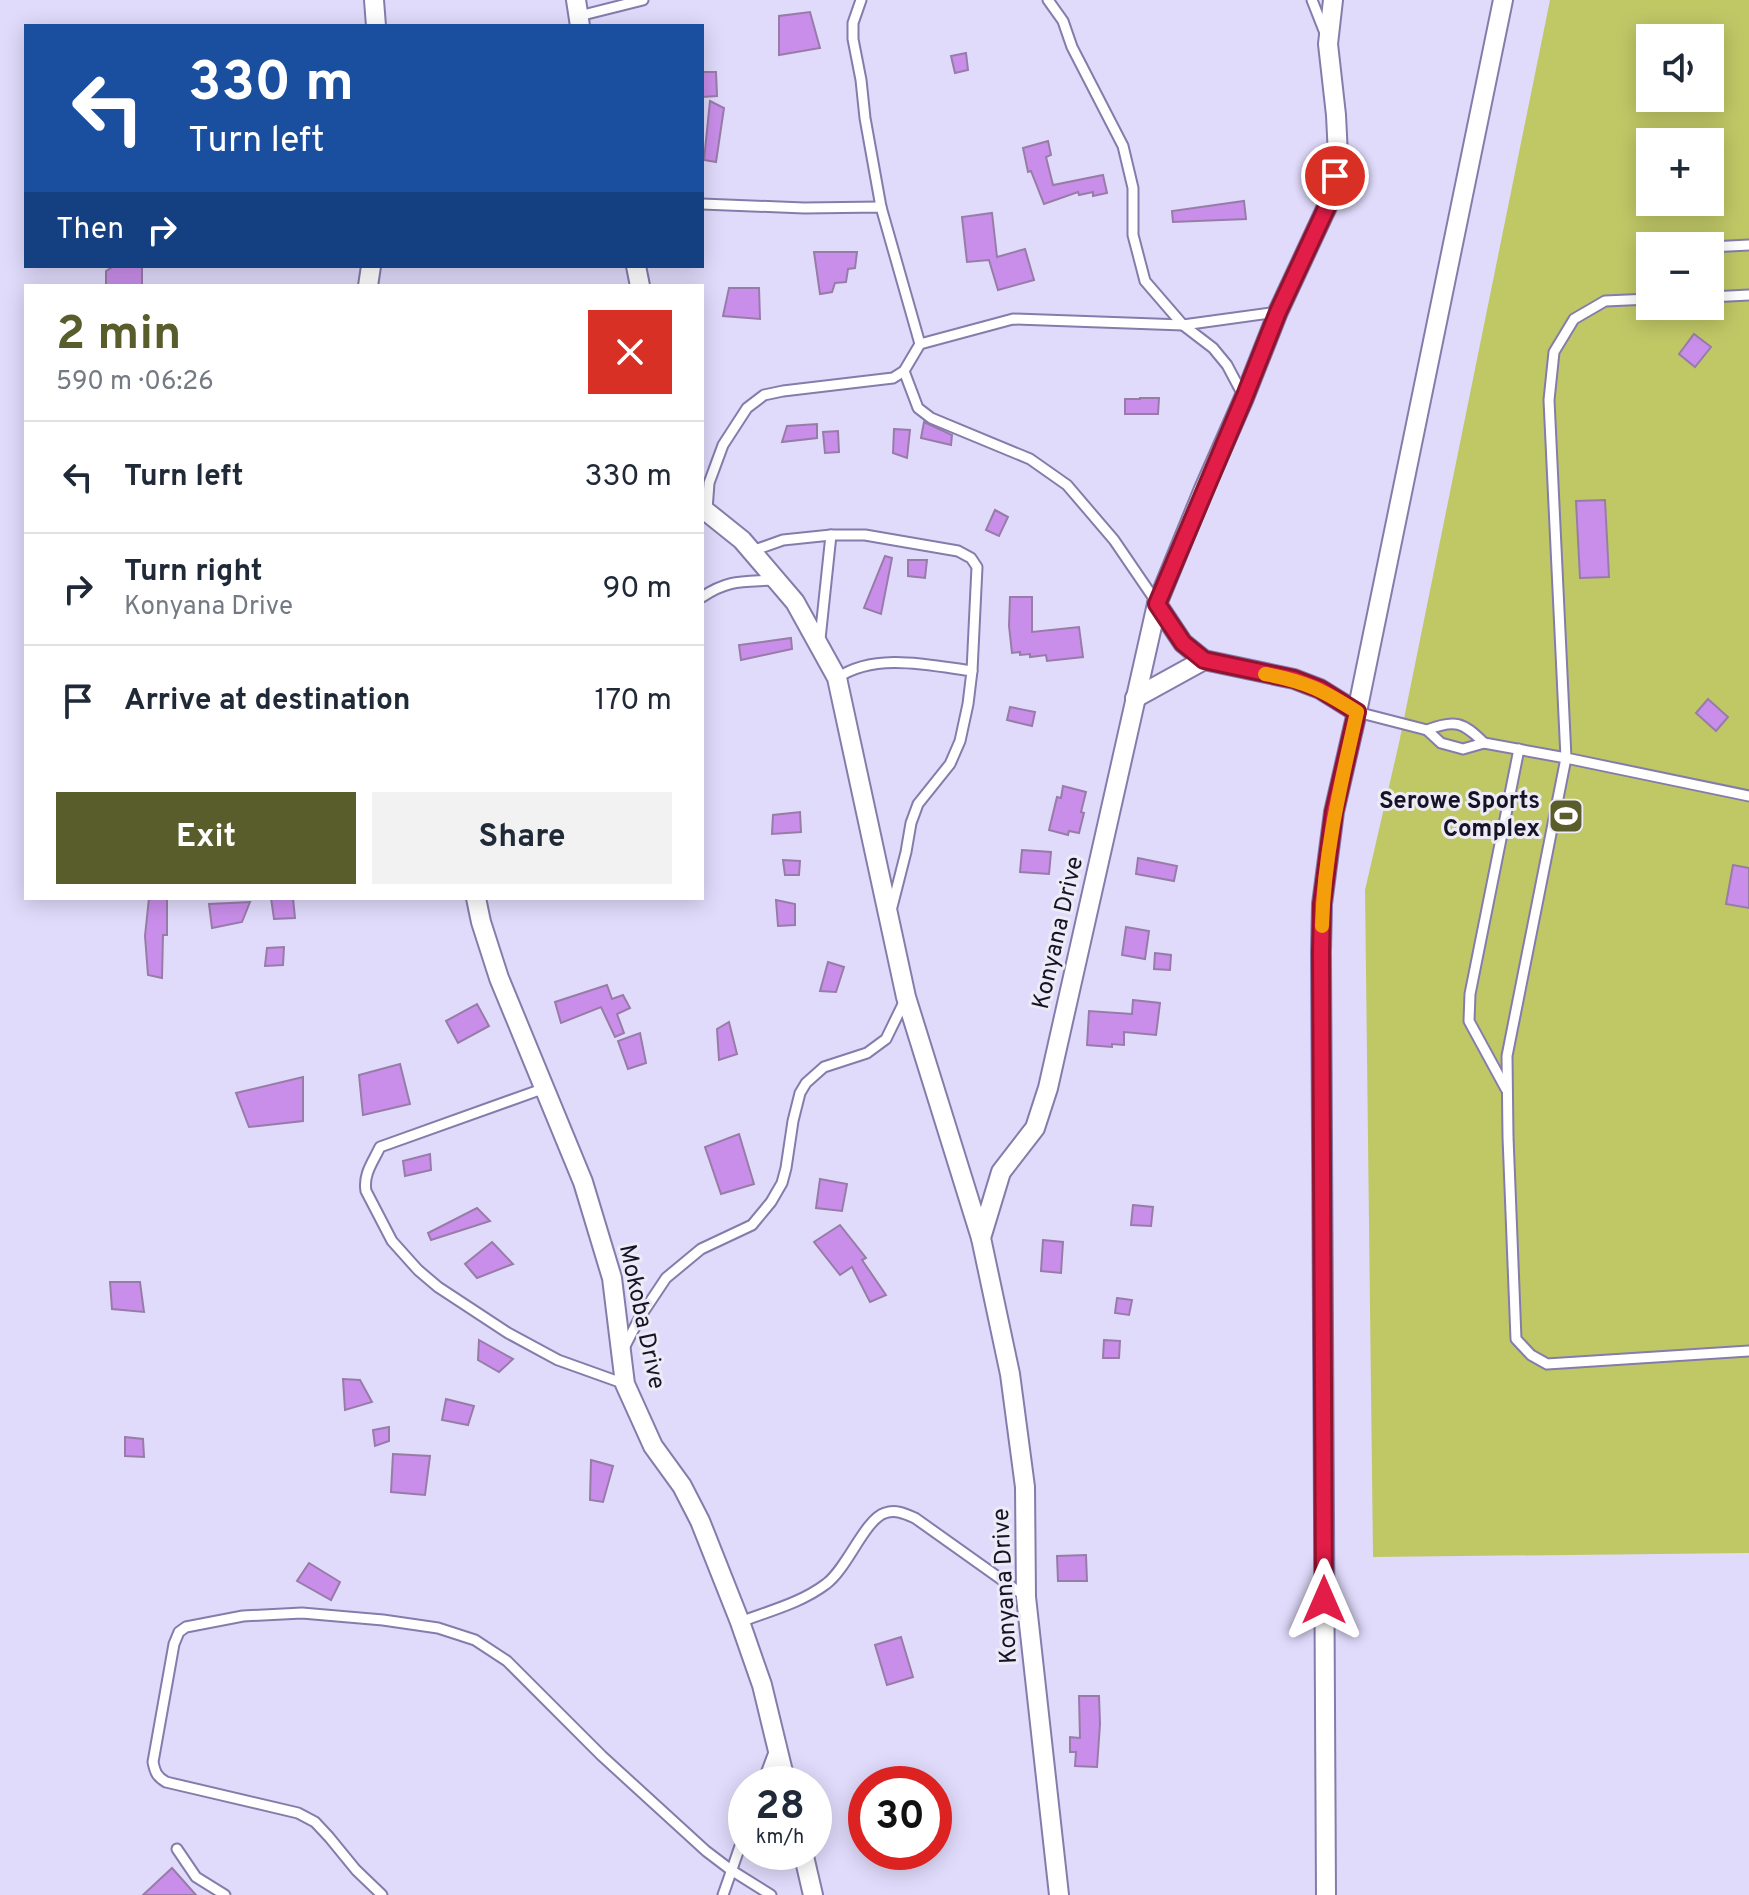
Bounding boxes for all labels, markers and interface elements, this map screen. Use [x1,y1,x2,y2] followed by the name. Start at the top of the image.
[1636,24,1724,320] map controls
[1636,24,1724,112] button: sound
[188,50,354,120] text: 330 m
[56,56,160,160] icon: left
[188,119,325,165] text: Turn left
[1636,128,1724,216] button: +
[1301,142,1369,210] pin
[1313,154,1357,198] icon: arrive
[140,208,184,252] icon: right
[56,212,124,249] text: Then
[1636,232,1724,320] button: −
[56,306,181,366] text: 2 min
[588,310,672,394] button: close
[56,366,214,399] text: 590 m · 06:26
[56,455,100,499] icon: left
[124,459,244,496] text: Turn left
[584,459,672,496] text: 330 m
[124,554,262,591] text: Turn right
[56,567,100,611] icon: right
[603,571,672,608] text: 90 m
[124,591,293,624] text: Konyana Drive
[56,679,100,723] icon: arrive
[124,683,410,720] text: Arrive at destination
[594,683,672,720] text: 170 m
[1379,787,1540,845] place label: Serowe Sports Complex
[56,792,356,884] button: Exit
[372,792,672,884] button: Share
[1547,797,1585,835] sports icon: Serowe Sports Complex
[1027,854,1091,1012] street label: Konyana Drive
[611,1242,671,1392] street label: Mokoba Drive
[987,1507,1025,1665] street label: Konyana Drive
[1282,1558,1366,1642] position arrow
[848,1766,952,1870] speed limit sign: 30
[755,1783,805,1833] text: 28
[756,1825,804,1851] text: km/h

